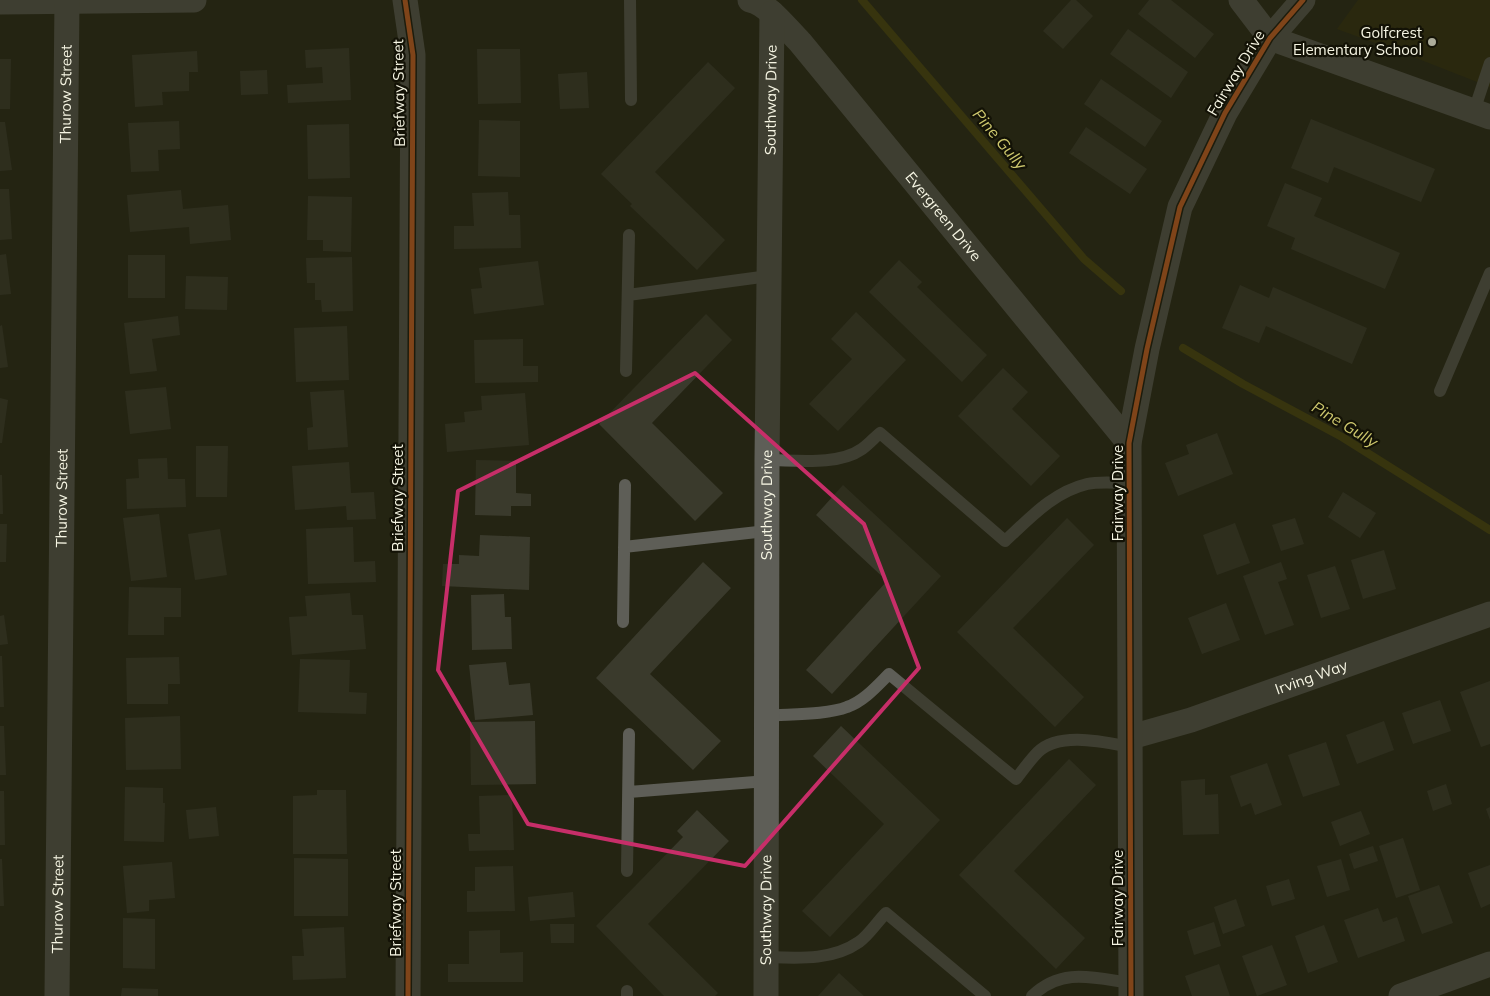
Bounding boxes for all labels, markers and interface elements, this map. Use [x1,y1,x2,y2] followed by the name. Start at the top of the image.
[1293,23,1422,59] place label: Golfcrest Elementary School
[1203,26,1269,119] street label: Fairway Drive
[1426,36,1438,48] marker: Golfcrest Elementary School
[388,39,409,147] street label: Briefway Street
[56,45,76,144] street label: Thurow Street
[760,45,781,155] street label: Southway Drive
[969,104,1032,174] water label: Pine Gully
[902,168,986,265] street label: Evergreen Drive
[1308,396,1382,452] water label: Pine Gully
[388,444,407,552] street label: Briefway Street
[1108,445,1127,541] street label: Fairway Drive
[52,448,71,548] street label: Thurow Street
[757,450,776,560] street label: Southway Drive
[1272,655,1350,699] street label: Irving Way
[386,849,405,957] street label: Briefway Street
[1108,850,1127,946] street label: Fairway Drive
[47,854,67,954] street label: Thurow Street
[756,855,775,965] street label: Southway Drive

